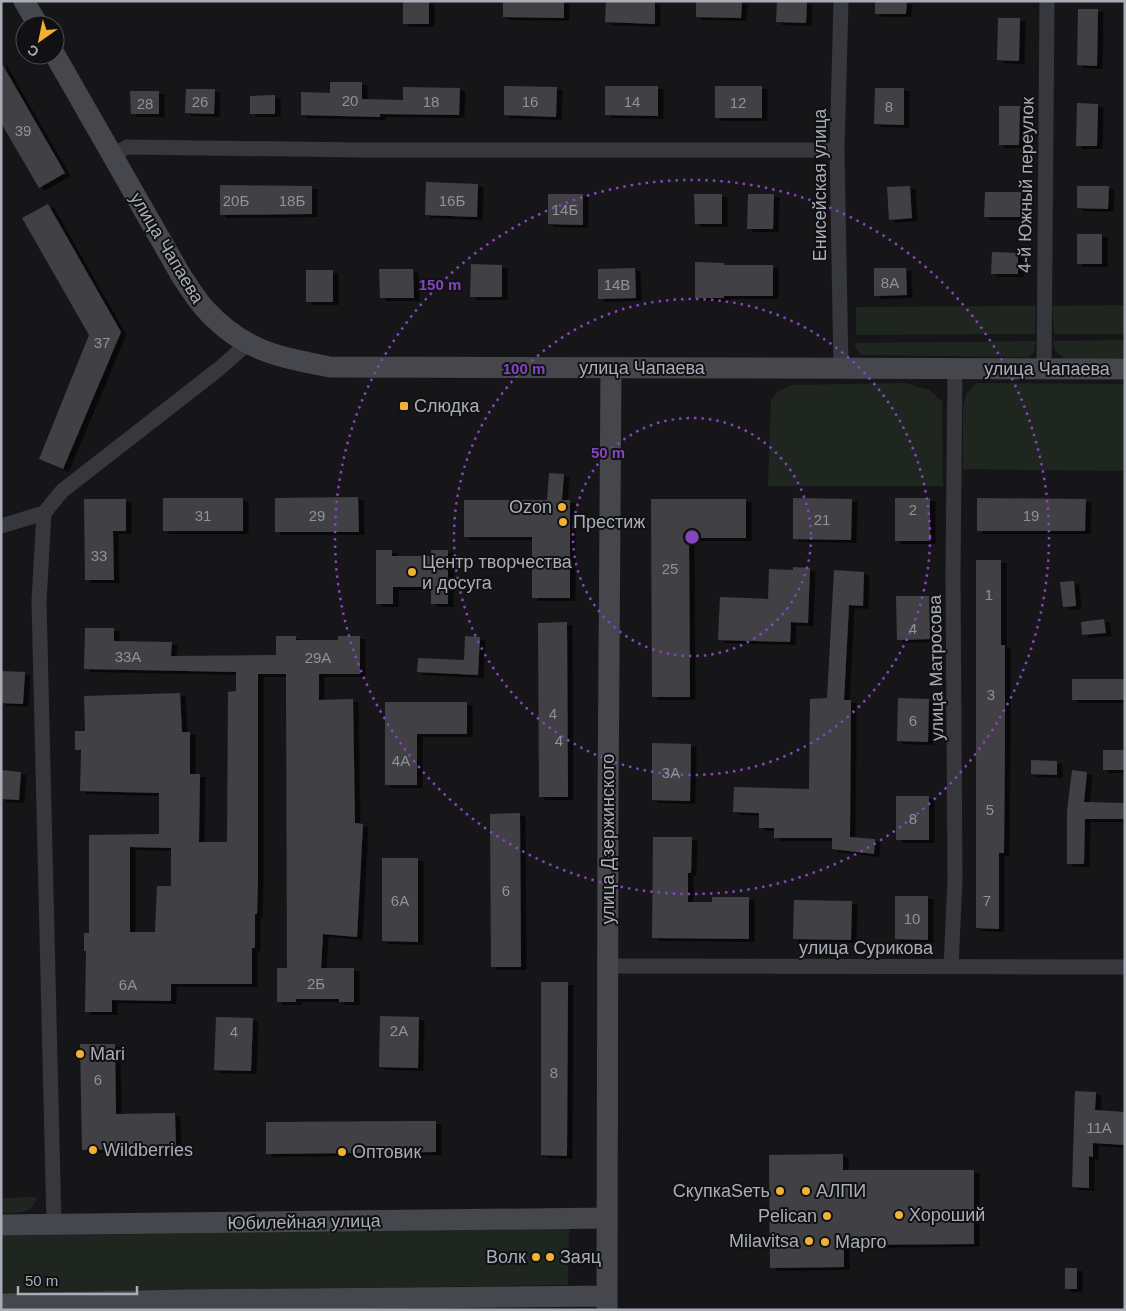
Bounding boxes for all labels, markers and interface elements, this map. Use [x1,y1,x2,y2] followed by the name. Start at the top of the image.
[15,15,65,65] north arrow
[24,41,42,60] text: С
[342,92,358,109] house number: 20
[192,93,208,110] house number: 26
[423,93,439,110] house number: 18
[522,93,538,110] house number: 16
[624,93,640,110] house number: 14
[730,94,746,111] house number: 12
[137,95,153,112] house number: 28
[1014,97,1038,273] street label: 4-й Южный переулок
[885,98,893,115] house number: 8
[810,108,830,261] street label: Енисейская улица
[15,122,31,139] house number: 39
[126,189,208,308] street label: улица Чапаева
[223,192,249,209] house number: 20Б
[279,192,305,209] house number: 18Б
[439,192,465,209] house number: 16Б
[552,201,578,218] house number: 14Б
[881,274,899,291] house number: 8А
[419,276,461,293] text: 150 m
[604,276,630,293] house number: 14В
[94,334,110,351] house number: 37
[579,358,706,378] street label: улица Чапаева
[984,359,1111,379] street label: улица Чапаева
[503,360,545,377] text: 100 m
[414,396,480,416] place label: Слюдка
[398,400,410,412] marker: Слюдка
[591,444,625,461] text: 50 m
[509,497,552,517] place label: Ozon
[556,501,568,513] marker: Ozon
[909,501,917,518] house number: 2
[195,507,211,524] house number: 31
[309,507,325,524] house number: 29
[1023,507,1039,524] house number: 19
[814,511,830,528] house number: 21
[573,512,645,532] place label: Престиж
[557,516,569,528] marker: Престиж
[683,528,701,546] centre of rings
[91,547,107,564] house number: 33
[422,552,573,593] place label: Центр творчества и досуга
[662,560,678,577] house number: 25
[406,566,418,578] marker: Центр творчества и досуга
[985,586,993,603] house number: 1
[925,594,947,741] street label: улица Матросова
[909,620,917,637] house number: 4
[115,648,141,665] house number: 33А
[305,649,331,666] house number: 29А
[987,686,995,703] house number: 3
[549,705,557,722] house number: 4
[909,712,917,729] house number: 6
[555,732,563,749] house number: 4
[392,752,410,769] house number: 4А
[598,754,618,924] street label: улица Дзержинского
[662,764,680,781] house number: 3А
[986,801,994,818] house number: 5
[909,810,917,827] house number: 8
[502,882,510,899] house number: 6
[391,892,409,909] house number: 6А
[983,892,991,909] house number: 7
[904,910,920,927] house number: 10
[799,938,934,958] street label: улица Сурикова
[307,975,325,992] house number: 2Б
[119,976,137,993] house number: 6А
[390,1022,408,1039] house number: 2А
[230,1023,238,1040] house number: 4
[90,1044,125,1064] place label: Mari
[74,1048,86,1060] marker: Mari
[550,1064,558,1081] house number: 8
[94,1071,102,1088] house number: 6
[1086,1119,1112,1136] house number: 11А
[103,1140,193,1160] place label: Wildberries
[352,1142,421,1162] place label: Оптовик
[87,1144,99,1156] marker: Wildberries
[336,1146,348,1158] marker: Оптовик
[673,1181,770,1201] place label: СкупкаSеть
[816,1181,866,1201] place label: АЛПИ
[774,1185,786,1197] marker: СкупкаSеть
[800,1185,812,1197] marker: АЛПИ
[909,1205,985,1225] place label: Хороший
[758,1206,817,1226] place label: Pelican
[893,1209,905,1221] marker: Хороший
[821,1210,833,1222] marker: Pelican
[227,1211,382,1233] street label: Юбилейная улица
[729,1231,800,1251] place label: Milavitsa
[835,1232,886,1252] place label: Марго
[803,1235,815,1247] marker: Milavitsa
[819,1236,831,1248] marker: Марго
[486,1247,526,1267] place label: Волк
[560,1247,601,1267] place label: Заяц
[530,1251,542,1263] marker: Волк
[544,1251,556,1263] marker: Заяц
[18,1264,136,1296] scale bar
[25,1272,58,1289] text: 50 m

